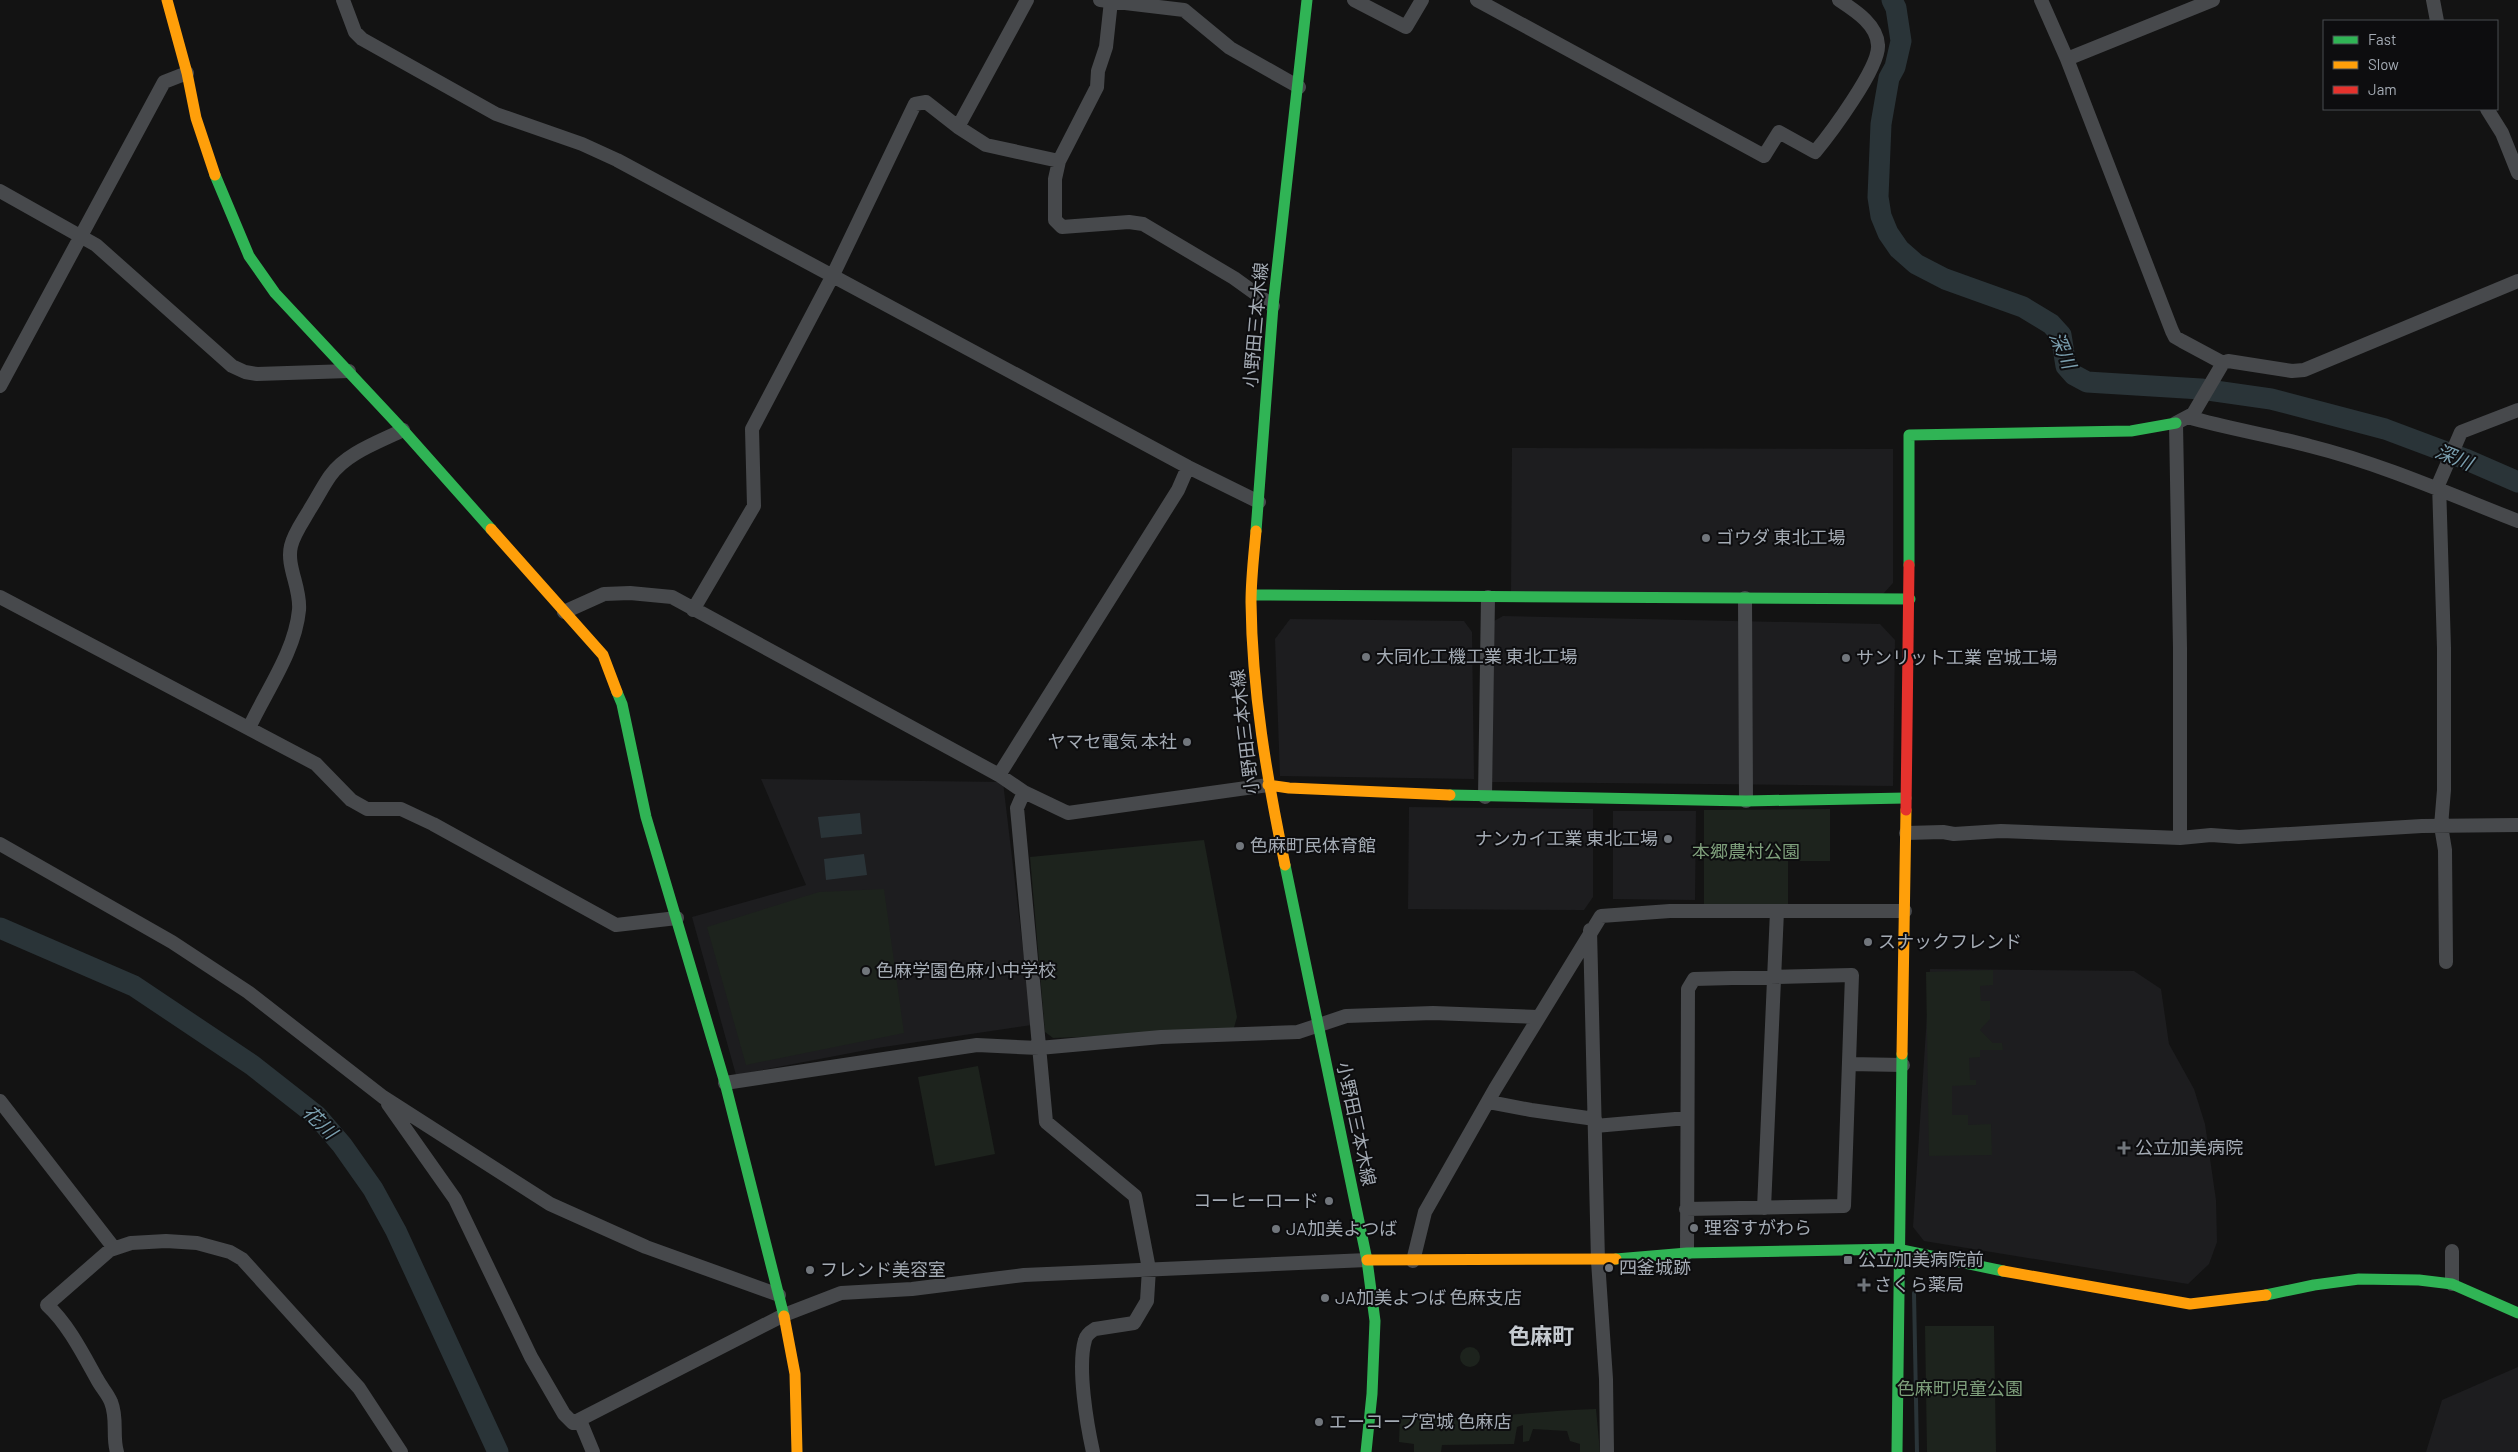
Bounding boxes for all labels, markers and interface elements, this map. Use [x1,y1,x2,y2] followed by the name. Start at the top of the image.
[2323,20,2498,110] legend
[2368,30,2396,48] text: Fast
[2368,55,2399,73] text: Slow
[2368,80,2397,98] text: Jam
[1239,261,1271,389] street label: 小野田三本木線
[2045,328,2082,374] water label: 深川
[2432,439,2478,475] water label: 深川
[1716,526,1846,548] place label: ゴウダ 東北工場
[1700,532,1712,544] marker: ゴウダ 東北工場
[1376,645,1578,667] place label: 大同化工機工業 東北工場
[1856,646,2058,668] place label: サンリット工業 宮城工場
[1360,651,1372,663] marker: 大同化工機工業 東北工場
[1840,652,1852,664] marker: サンリット工業 宮城工場
[1225,668,1263,796] street label: 小野田三本木線
[1047,730,1177,752] place label: ヤマセ電気 本社
[1181,736,1193,748] marker: ヤマセ電気 本社
[1474,827,1658,849] place label: ナンカイ工業 東北工場
[1662,833,1674,845] marker: ナンカイ工業 東北工場
[1250,834,1376,856] place label: 色麻町民体育館
[1234,840,1246,852] marker: 色麻町民体育館
[1692,840,1800,862] park label: 本郷農村公園
[1878,930,2022,952] place label: スナックフレンド
[1862,936,1874,948] marker: スナックフレンド
[876,959,1056,981] place label: 色麻学園色麻小中学校
[860,965,872,977] marker: 色麻学園色麻小中学校
[1333,1060,1381,1188] street label: 小野田三本木線
[299,1100,343,1144] water label: 花川
[2135,1136,2243,1158] place label: 公立加美病院
[2117,1141,2131,1155] marker: 公立加美病院
[1193,1189,1319,1211] place label: コーヒーロード
[1323,1195,1335,1207] marker: コーヒーロード
[1704,1216,1812,1238] place label: 理容すがわら
[1286,1217,1397,1239] place label: JA加美よつば
[1688,1222,1700,1234] marker: 理容すがわら
[1270,1223,1282,1235] marker: JA加美よつば
[1858,1248,1984,1270] place label: 公立加美病院前
[1842,1254,1854,1266] marker: 公立加美病院前
[1619,1256,1691,1278] place label: 四釜城跡
[820,1258,946,1280] place label: フレンド美容室
[1603,1262,1615,1274] marker: 四釜城跡
[804,1264,816,1276] marker: フレンド美容室
[1874,1273,1964,1295] place label: さくら薬局
[1858,1279,1870,1291] marker: さくら薬局
[1335,1286,1522,1308] place label: JA加美よつば 色麻支店
[1319,1292,1331,1304] marker: JA加美よつば 色麻支店
[1508,1322,1574,1348] district label: 色麻町
[1897,1377,2023,1399] park label: 色麻町児童公園
[1329,1410,1512,1432] place label: エーコープ宮城 色麻店
[1313,1416,1325,1428] marker: エーコープ宮城 色麻店

